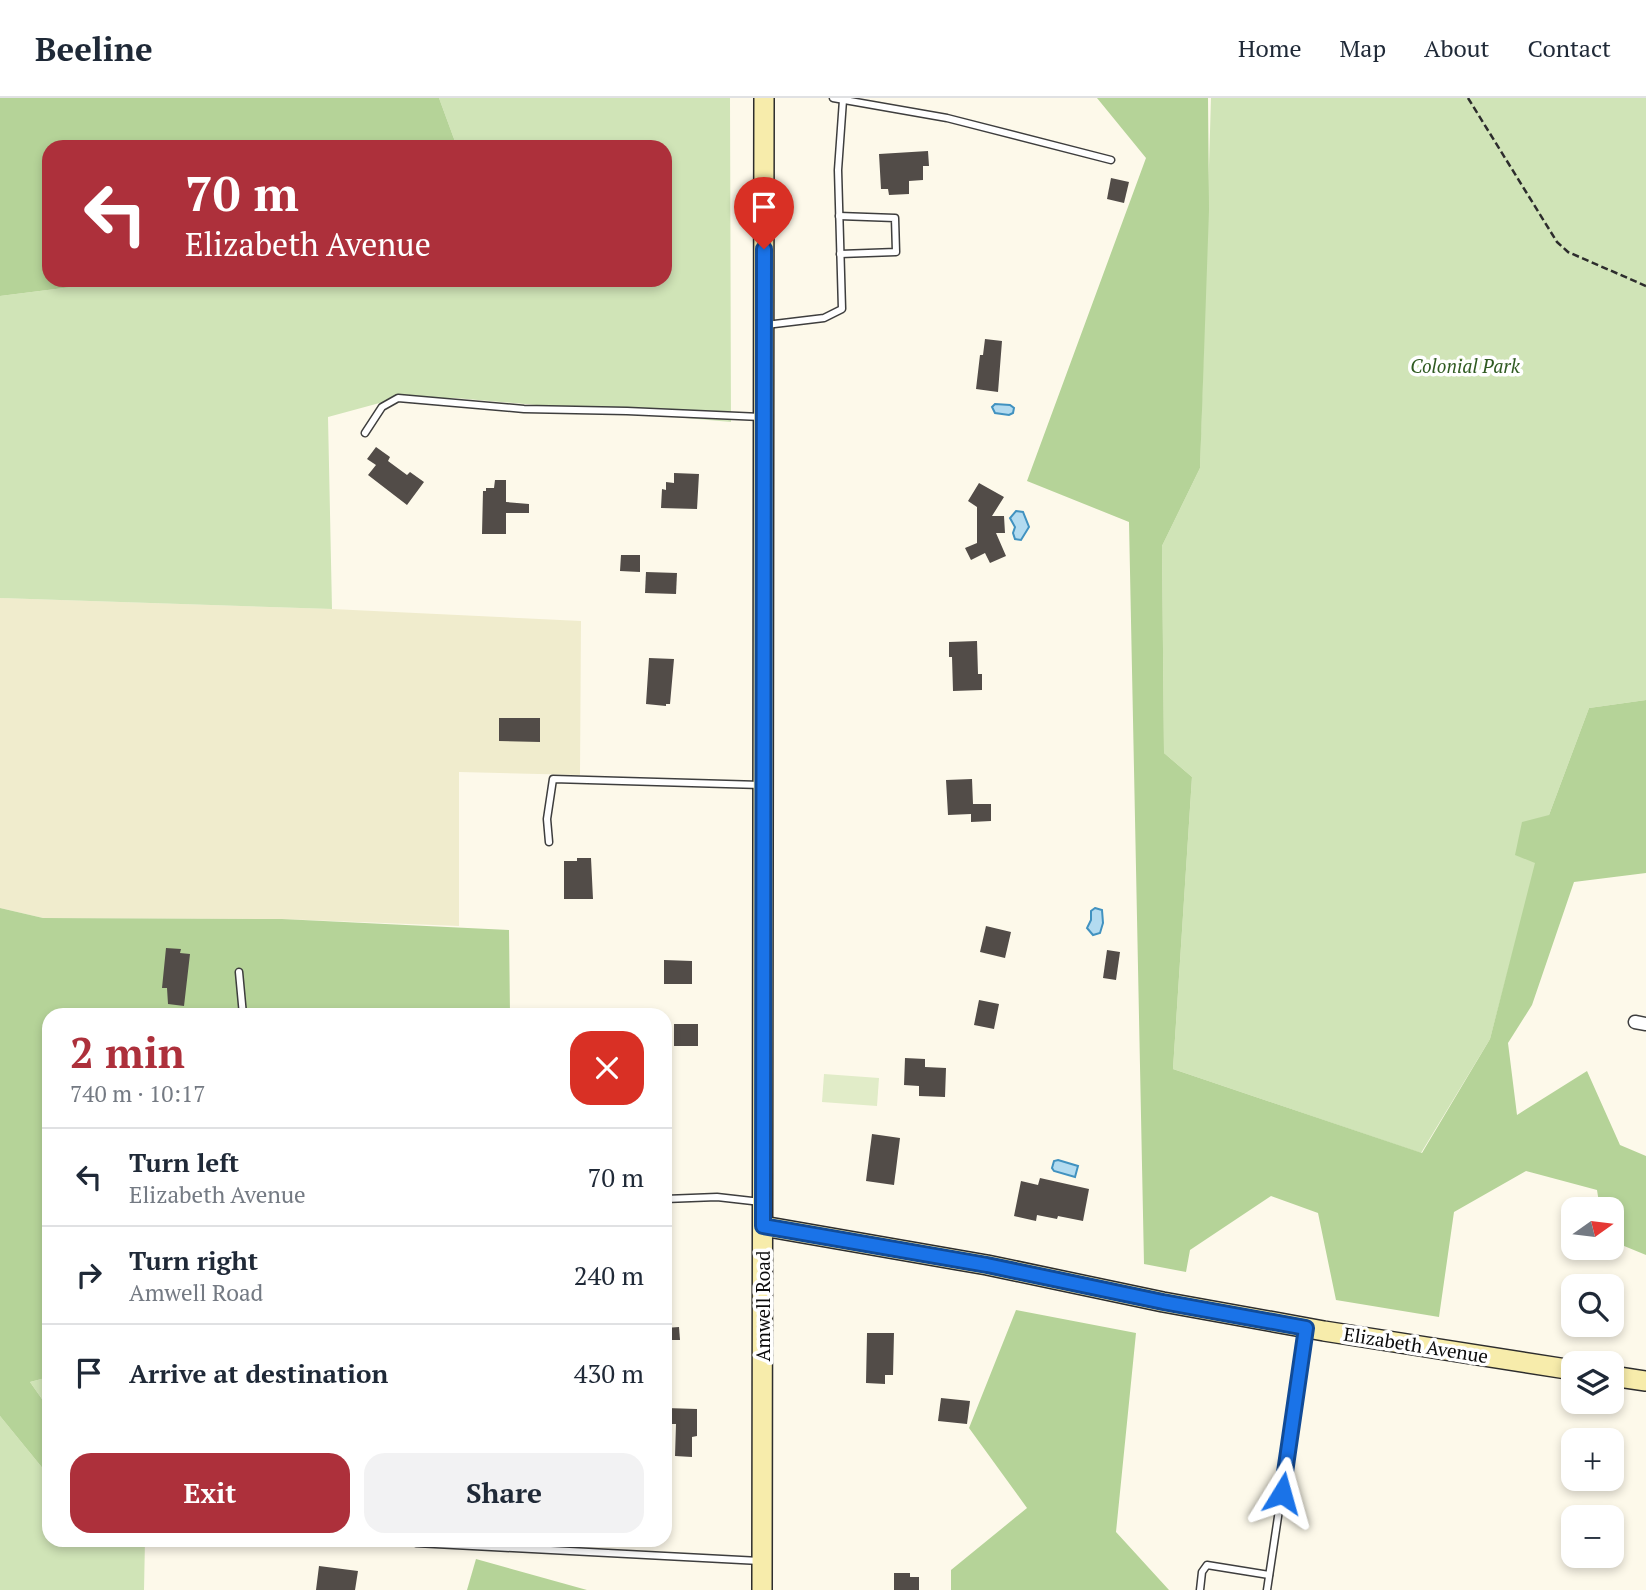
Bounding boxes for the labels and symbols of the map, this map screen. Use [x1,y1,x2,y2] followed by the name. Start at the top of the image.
[734,177,794,249] pin
[1410,353,1521,378] park label: Colonial Park
[1561,1197,1624,1260] north arrow
[750,1250,775,1361] street label: Amwell Road
[1342,1321,1490,1368] street label: Elizabeth Avenue
[1245,1456,1319,1530] position arrow

